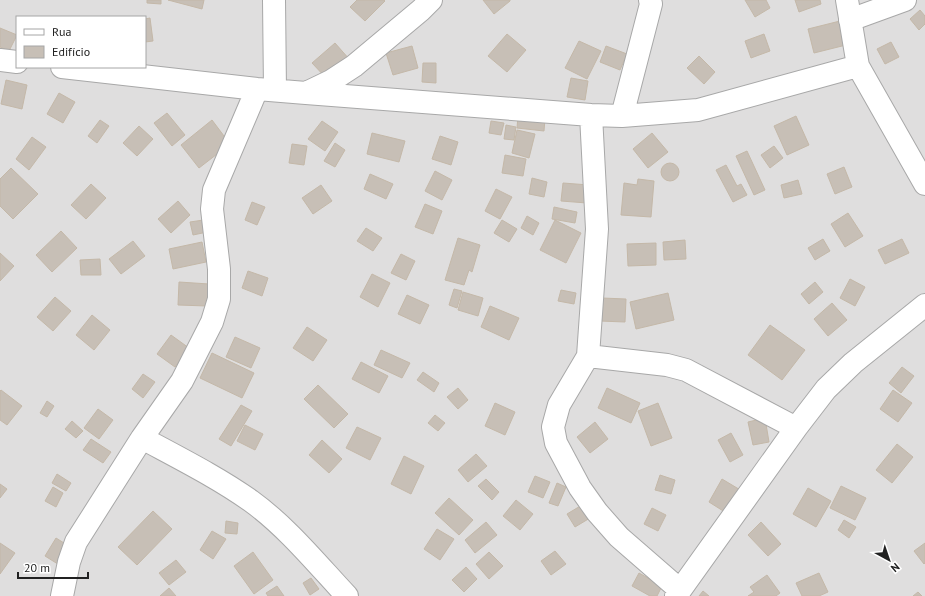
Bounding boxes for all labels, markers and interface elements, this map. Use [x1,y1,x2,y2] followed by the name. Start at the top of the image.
[16,16,146,68] legend
[52,24,71,39] text: Rua
[52,44,90,59] text: Edifício
[869,540,909,580] north arrow
[18,554,88,580] scale bar
[24,560,50,575] text: 20 m
[888,560,903,575] text: N

